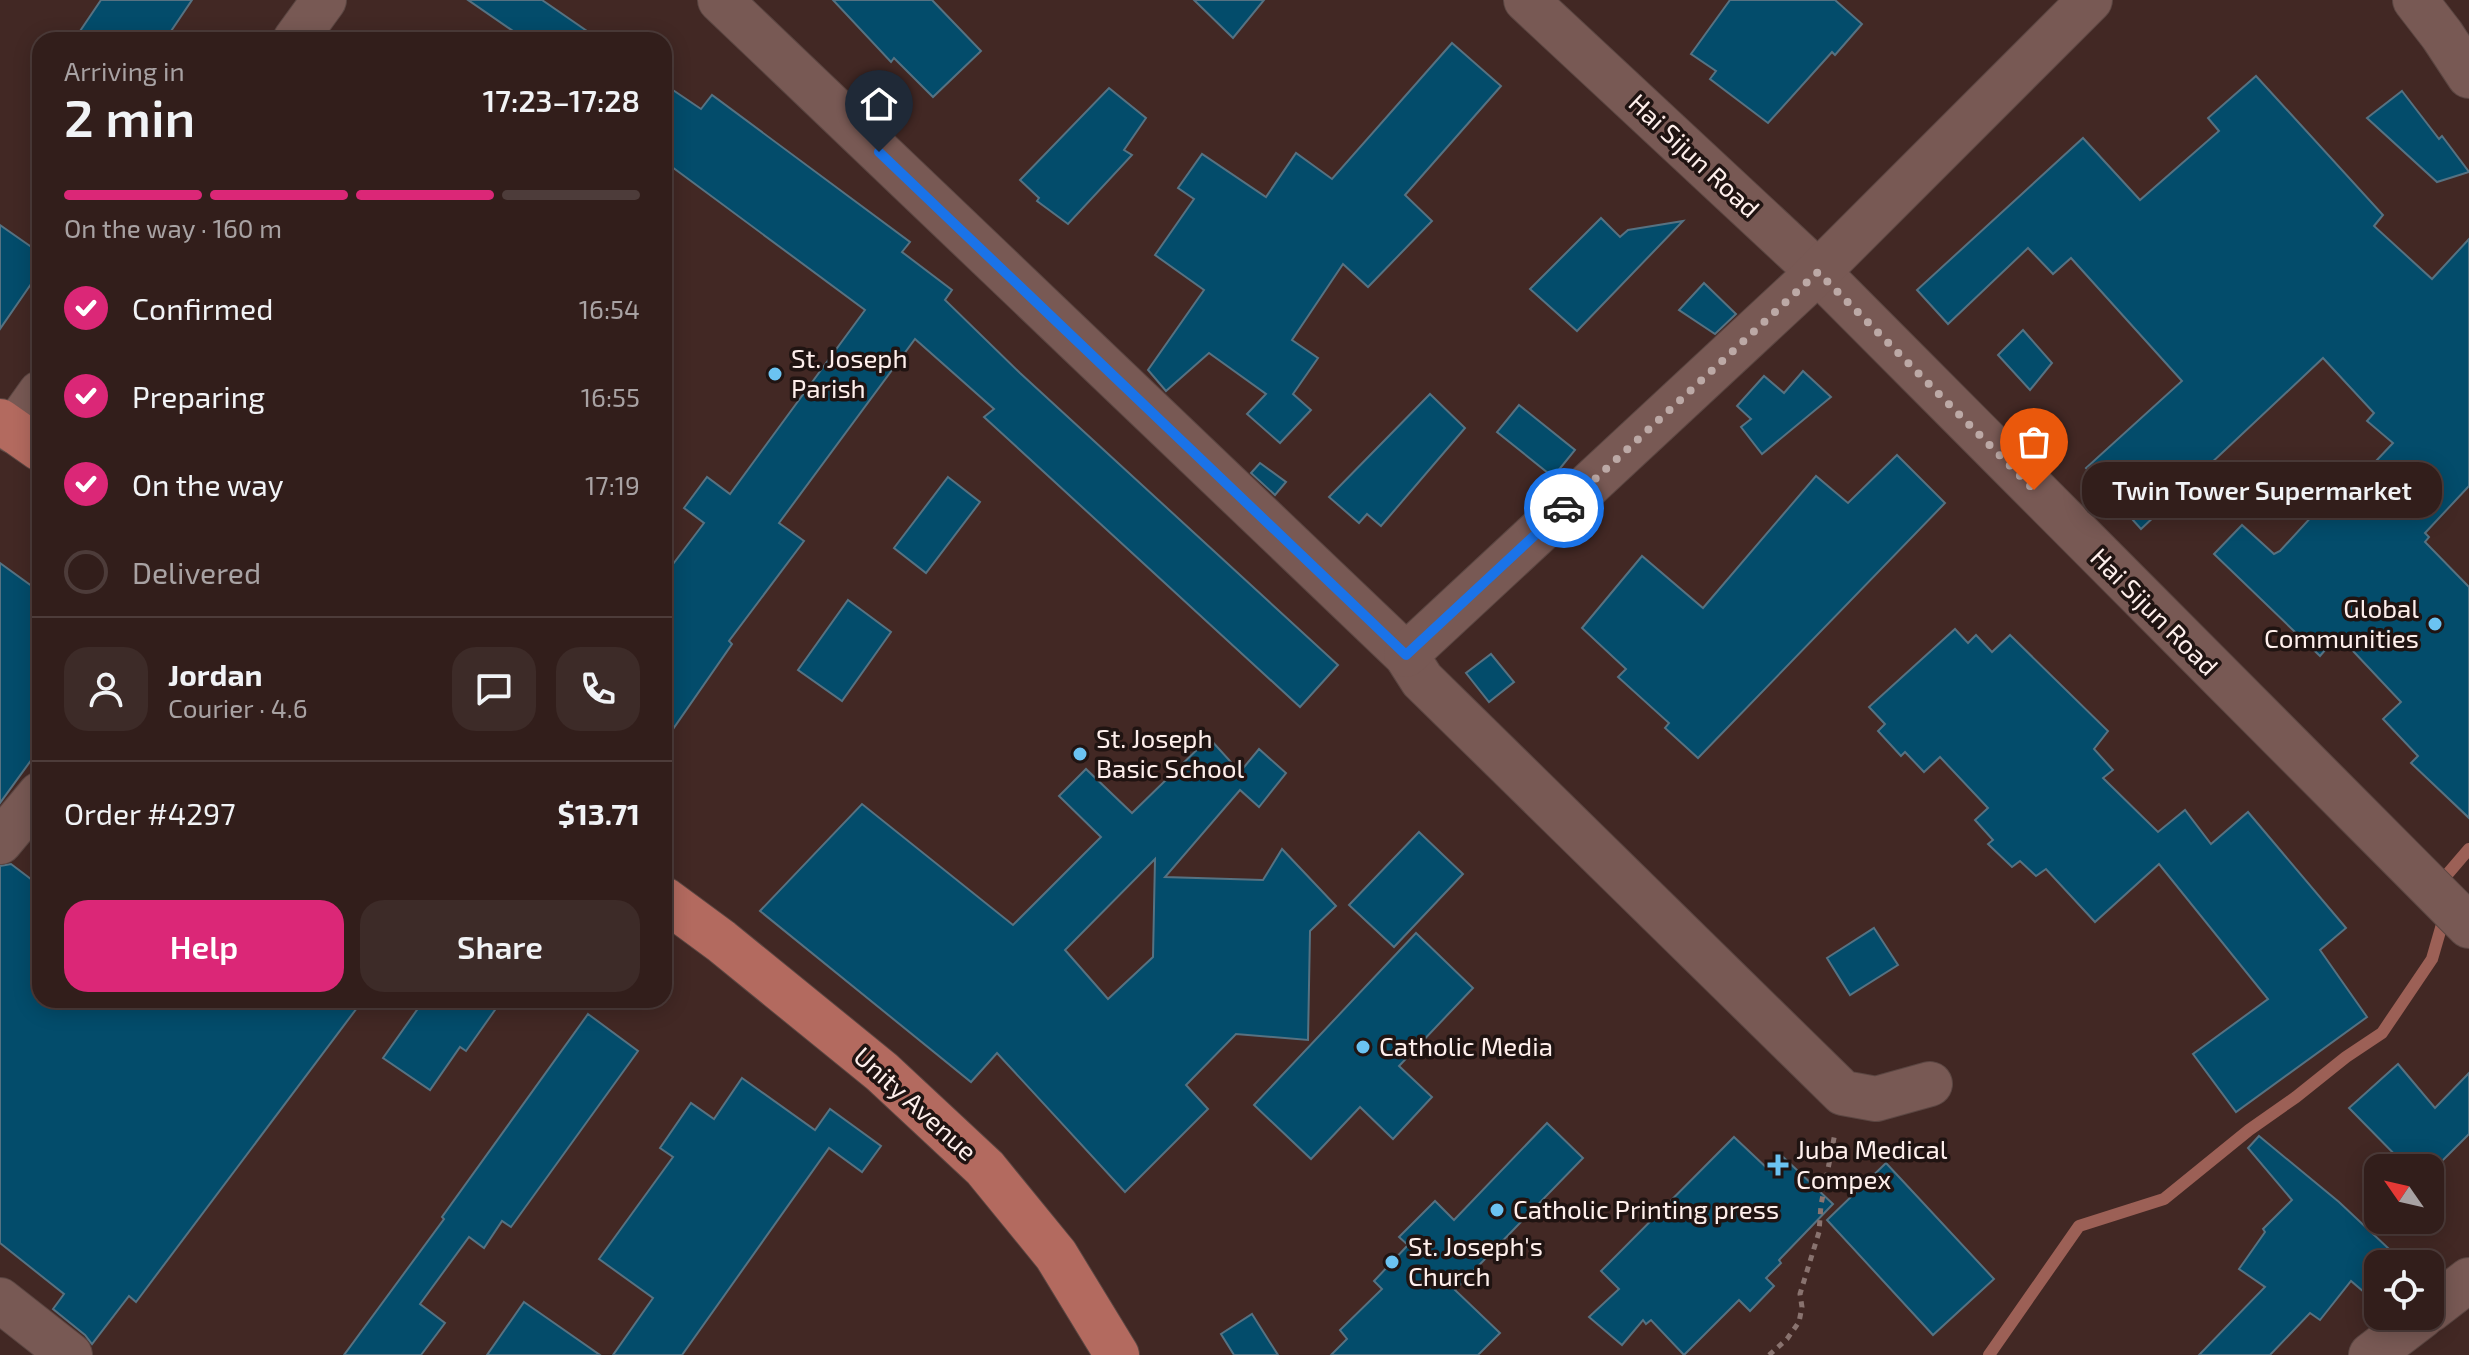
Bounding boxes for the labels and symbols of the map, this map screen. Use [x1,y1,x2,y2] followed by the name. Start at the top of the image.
[845,70,913,152] pin
[1623,87,1767,223] street label: Hai Sijun Road
[791,342,908,403] place label: St. Joseph Parish
[766,365,784,383] marker: St. Joseph Parish
[2000,408,2068,490] pin
[2082,462,2442,518] callout: Twin Tower Supermarket
[1524,468,1604,548] courier
[2085,541,2225,681] street label: Hai Sijun Road
[2264,592,2419,653] place label: Global Communities
[2426,615,2444,633] marker: Global Communities
[1096,722,1245,783] place label: St. Joseph Basic School
[1071,745,1089,763] marker: St. Joseph Basic School
[1379,1030,1553,1061] place label: Catholic Media
[1354,1038,1372,1056] marker: Catholic Media
[848,1040,984,1166] street label: Unity Avenue
[1796,1133,1948,1194] place label: Juba Medical Compex
[1767,1154,1789,1176] marker: Juba Medical Compex
[2364,1154,2444,1234] north arrow
[1513,1193,1779,1224] place label: Catholic Printing press
[1488,1201,1506,1219] marker: Catholic Printing press
[1408,1230,1543,1291] place label: St. Joseph's Church
[1383,1253,1401,1271] marker: St. Joseph's Church

